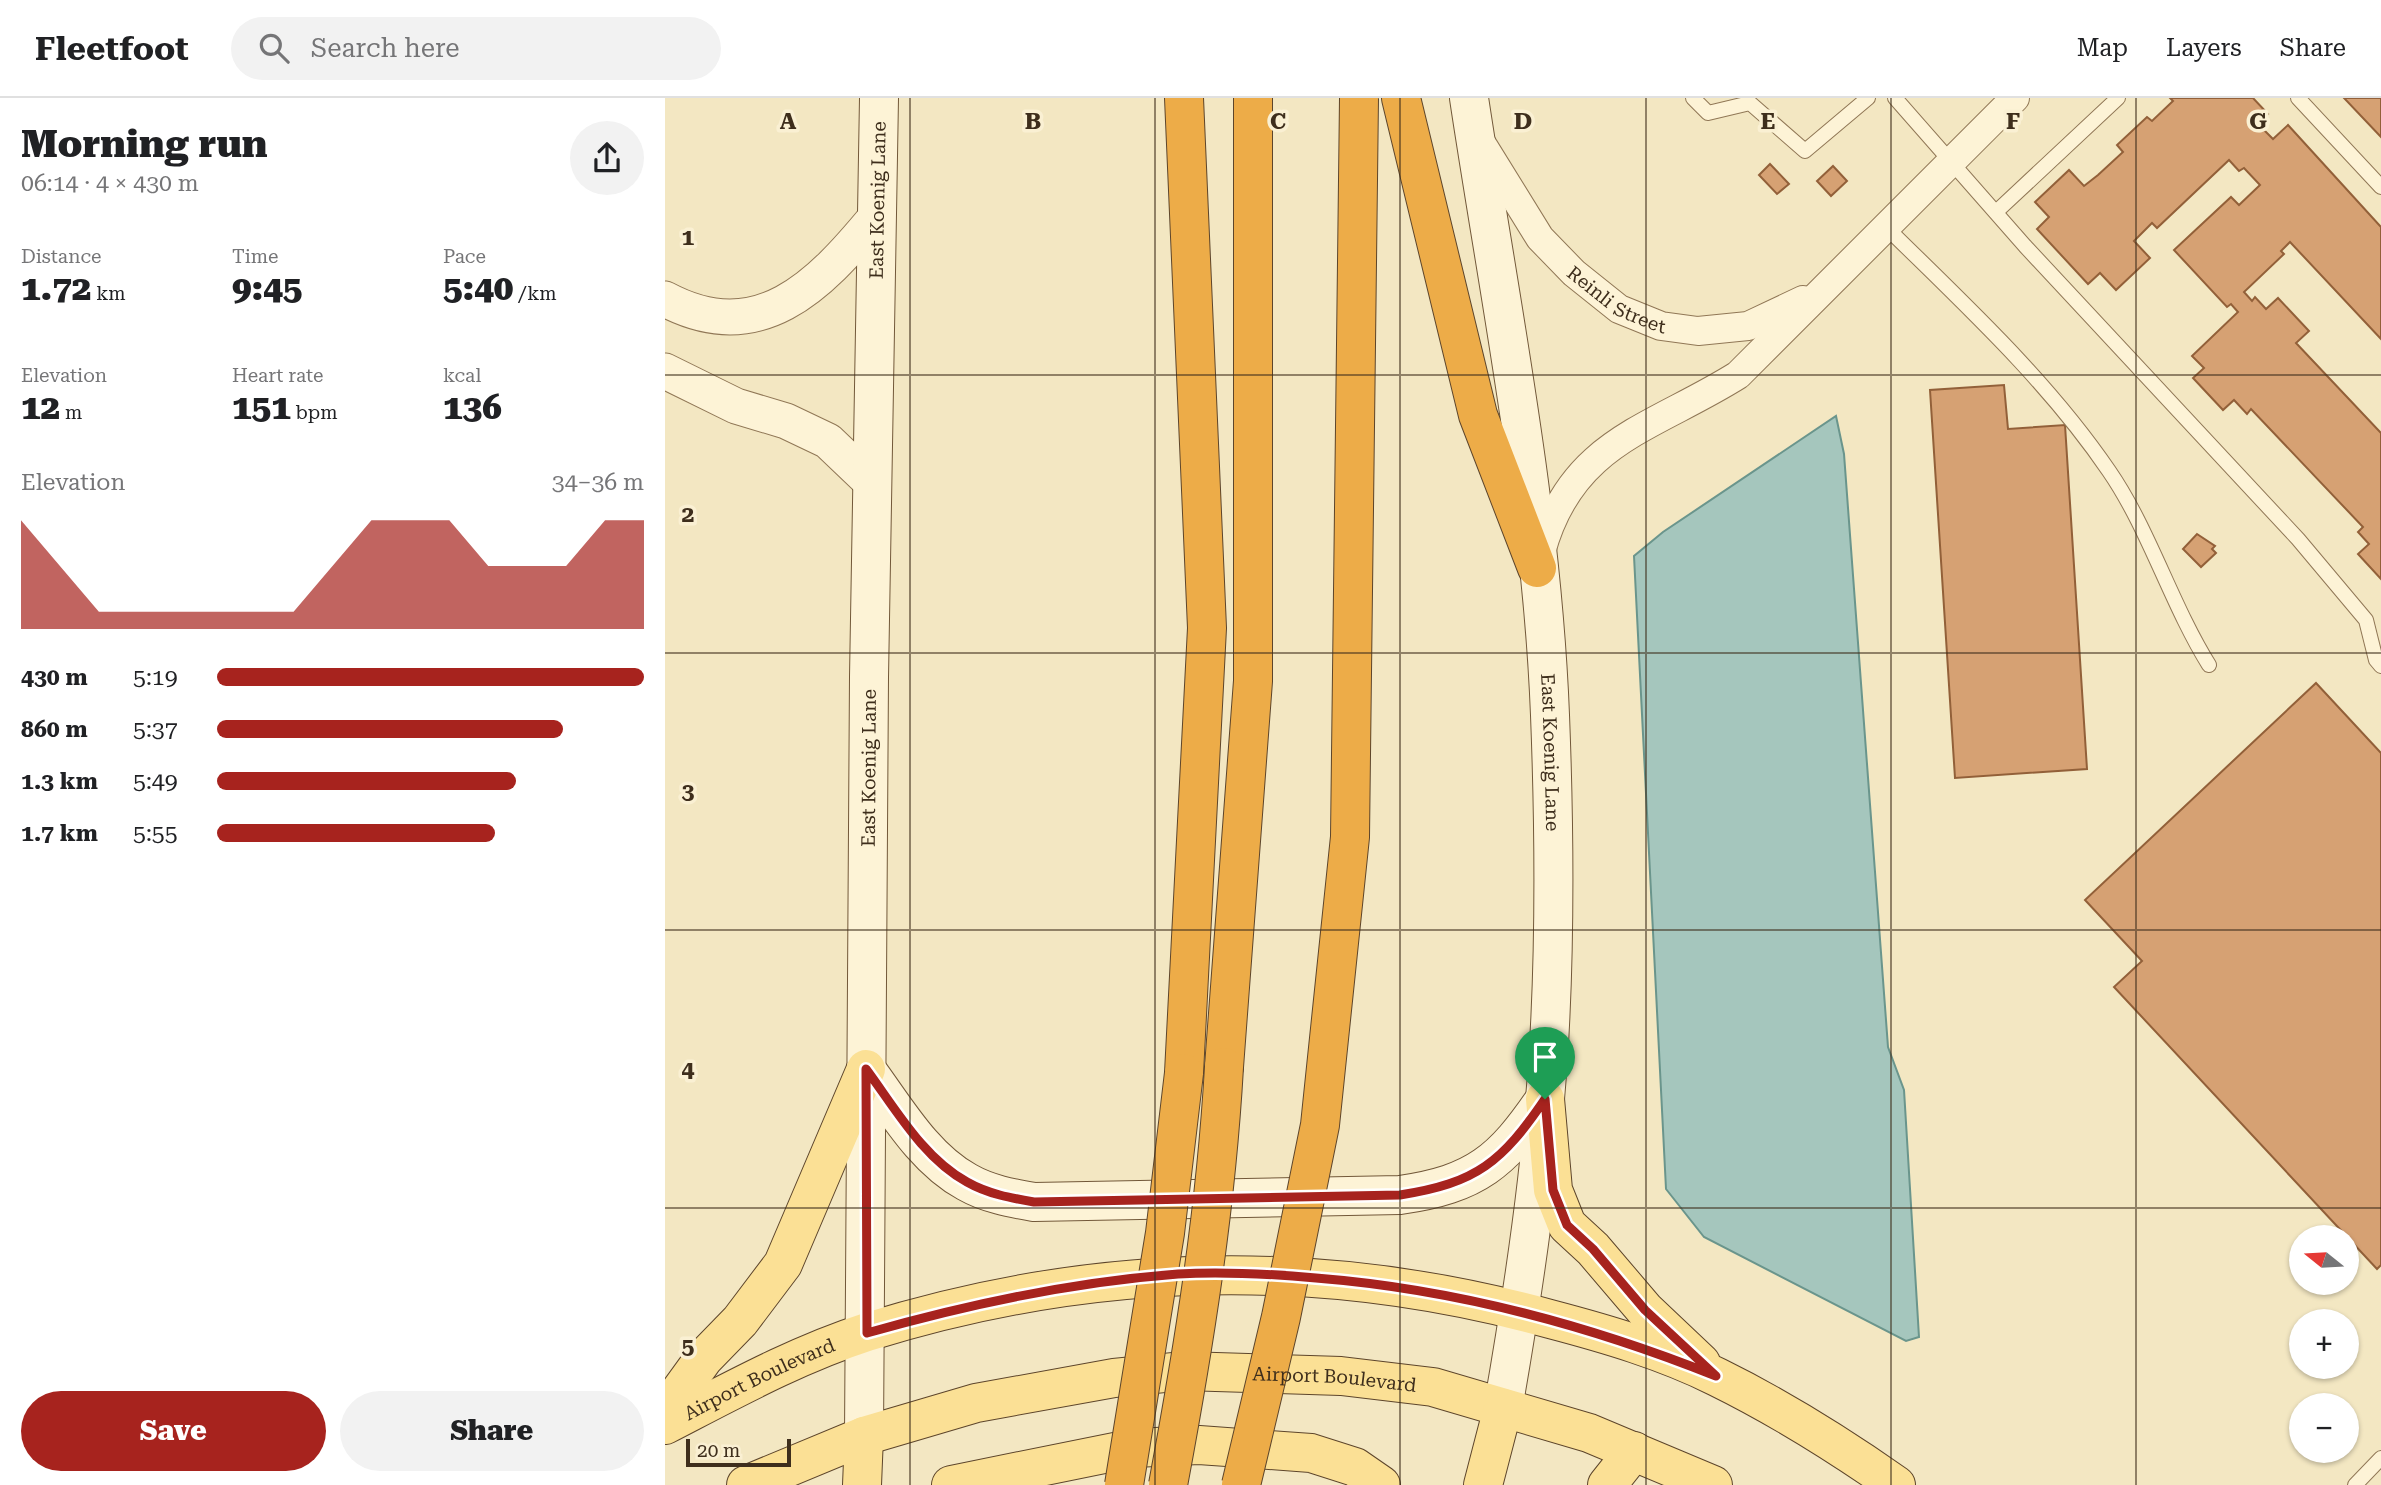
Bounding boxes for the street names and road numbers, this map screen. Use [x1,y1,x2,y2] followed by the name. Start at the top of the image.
[864,121,890,279] street label: East Koenig Lane
[1563,261,1667,338] street label: Reinli Street
[1536,673,1565,831] street label: East Koenig Lane
[856,689,880,847] street label: East Koenig Lane
[680,1333,838,1425] street label: Airport Boulevard
[1252,1362,1418,1396] street label: Airport Boulevard

